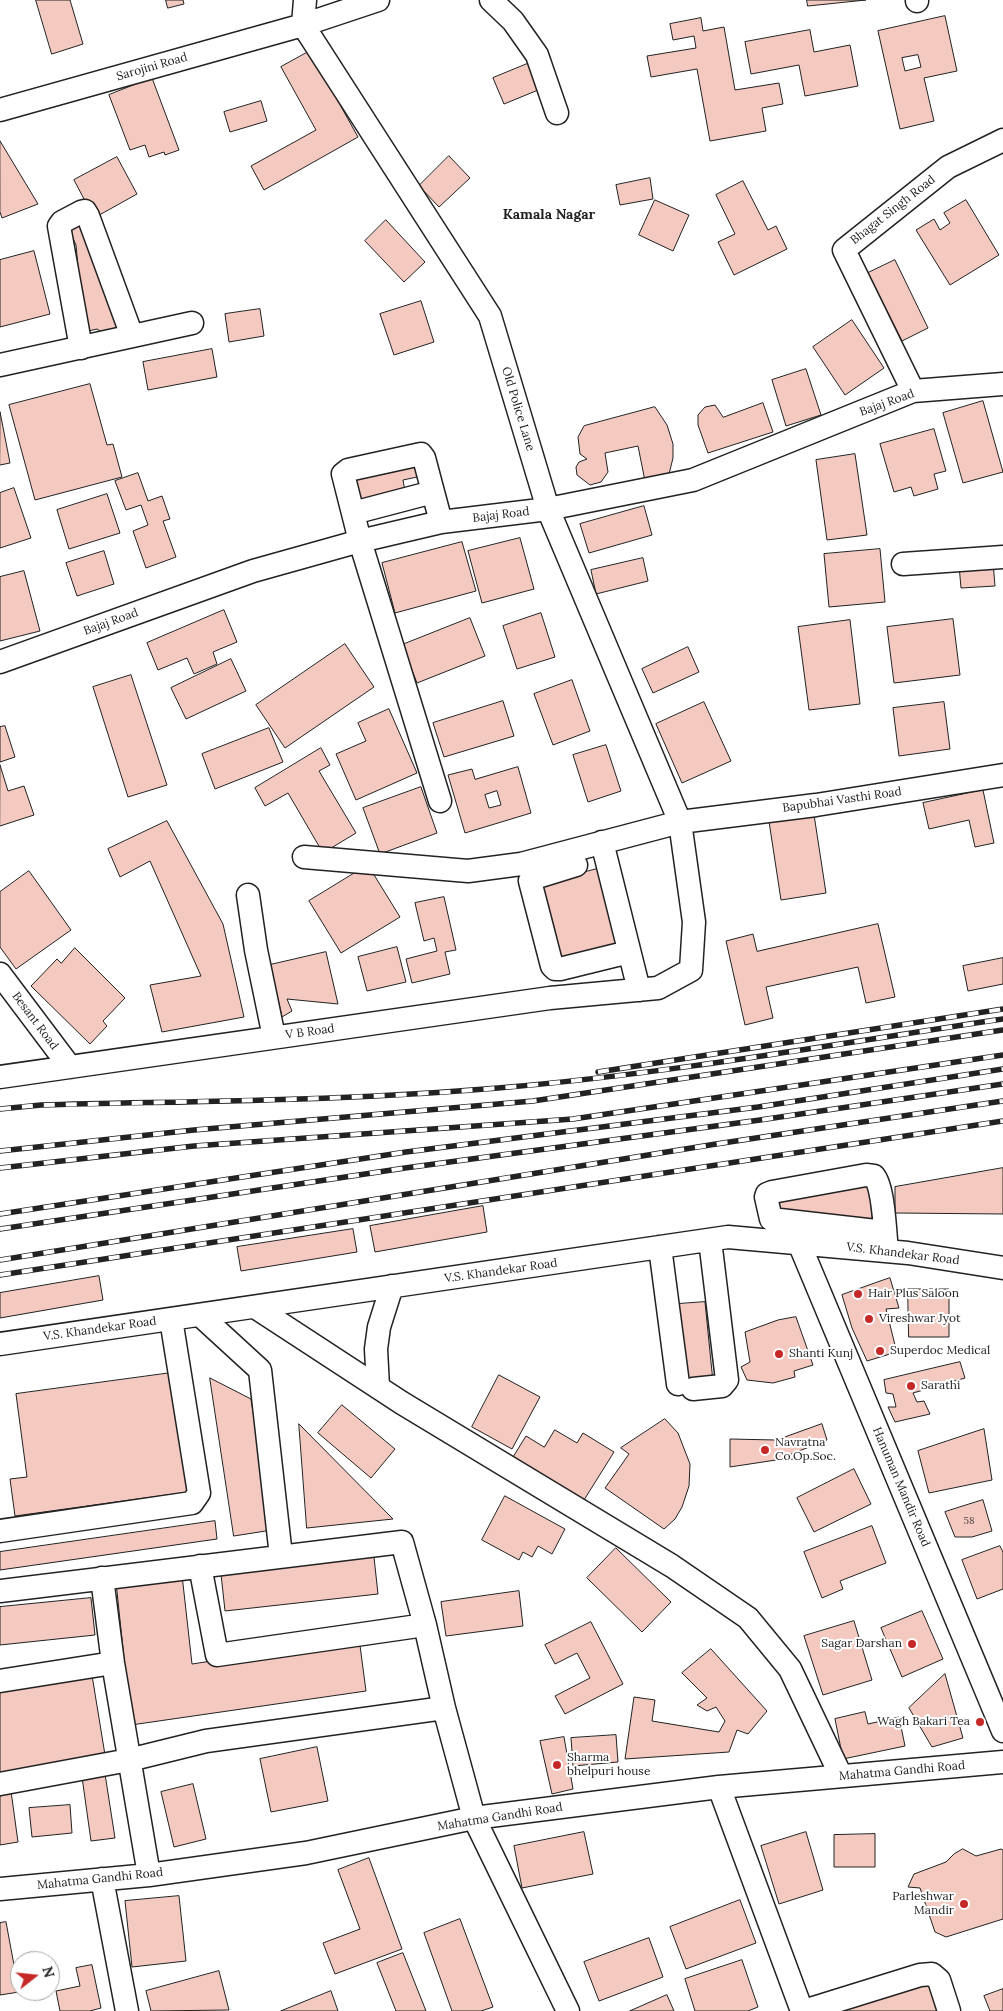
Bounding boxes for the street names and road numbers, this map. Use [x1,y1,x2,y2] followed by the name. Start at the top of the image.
[115,50,189,84] street label: Sarojini Road
[848,172,938,248] street label: Bhagat Singh Road
[498,365,538,453] street label: Old Police Lane
[858,386,916,420] street label: Bajaj Road
[472,504,530,526] street label: Bajaj Road
[82,605,140,639] street label: Bajaj Road
[781,784,903,816] street label: Bapubhai Vasthi Road
[9,989,61,1053] street label: Besant Road
[285,1021,335,1043] street label: V B Road
[846,1240,960,1268] street label: V.S. Khandekar Road
[444,1256,558,1286] street label: V.S. Khandekar Road
[43,1314,157,1344] street label: V.S. Khandekar Road
[869,1425,933,1549] street label: Hanuman Mandir Road
[838,1758,966,1784] street label: Mahatma Gandhi Road
[436,1800,564,1834] street label: Mahatma Gandhi Road
[36,1865,164,1893] street label: Mahatma Gandhi Road

